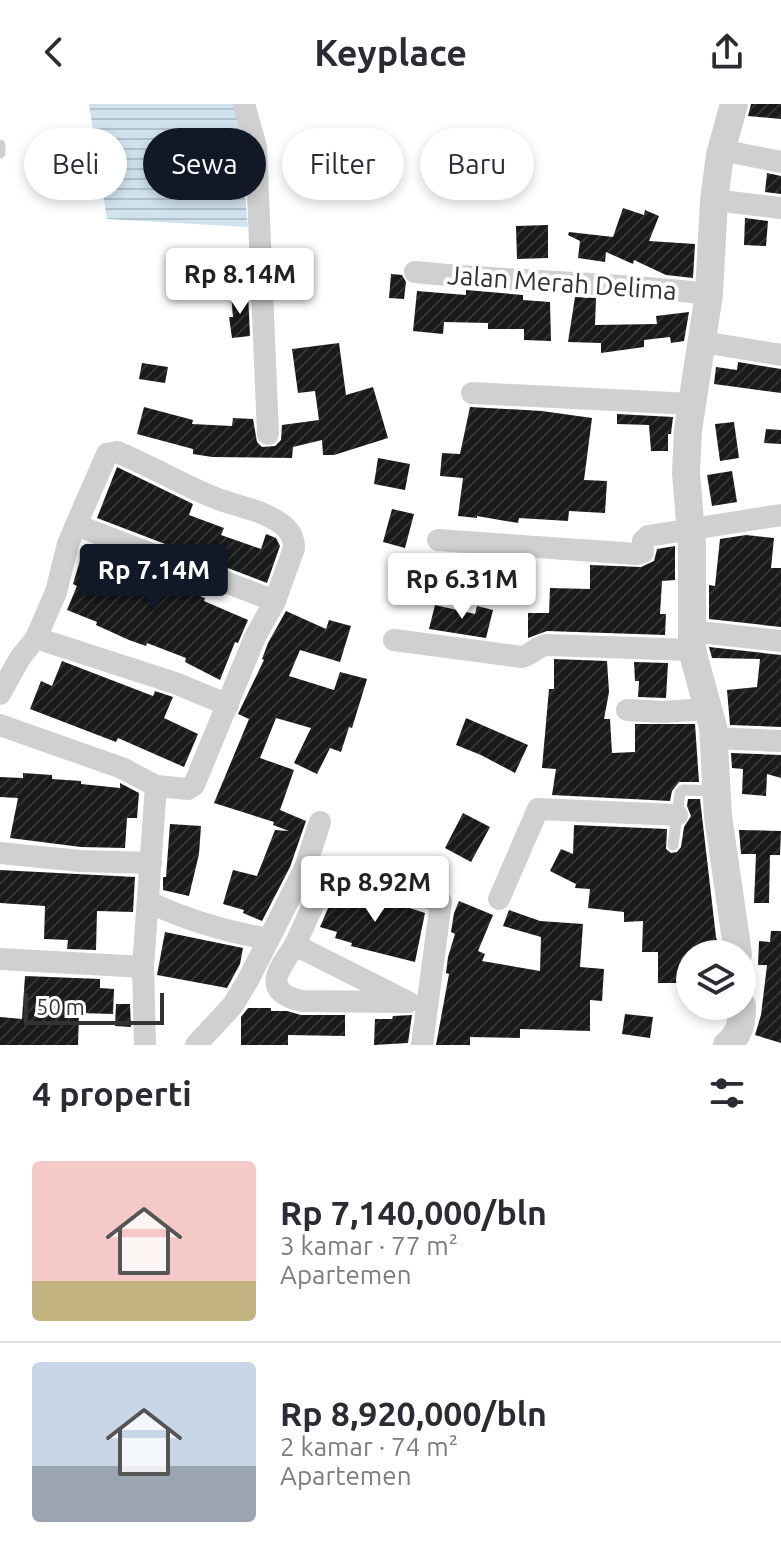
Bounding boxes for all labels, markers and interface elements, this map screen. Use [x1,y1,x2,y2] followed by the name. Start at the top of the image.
[32,30,76,74] icon: back
[705,30,749,74] icon: share
[314,32,467,73] text: Keyplace
[24,128,127,200] chip: Beli
[143,128,266,200] chip: Sewa
[282,128,404,200] chip: Filter
[420,128,534,200] chip: Baru
[157,248,323,316] pin: Rp 8.14M
[184,259,296,288] text: Rp 8.14M
[446,260,678,305] street label: Jalan Merah Delima
[71,544,237,612] pin: Rp 7.14M
[379,553,545,621] pin: Rp 6.31M
[98,555,210,584] text: Rp 7.14M
[406,564,518,593] text: Rp 6.31M
[292,856,458,924] pin: Rp 8.92M
[319,867,431,896] text: Rp 8.92M
[676,940,756,1020] map controls
[676,940,756,1020] button: layers
[24,989,164,1025] scale bar
[36,994,85,1019] text: 50 m
[705,1071,749,1115] icon: filters
[32,1074,192,1112] text: 4 properti
[96,1193,192,1289] icon: home
[280,1193,547,1231] text: Rp 7,140,000/bln
[280,1231,458,1260] text: 3 kamar · 77 m²
[280,1260,411,1289] text: Apartemen
[96,1394,192,1490] icon: home
[280,1394,547,1432] text: Rp 8,920,000/bln
[280,1432,458,1461] text: 2 kamar · 74 m²
[280,1461,411,1490] text: Apartemen

